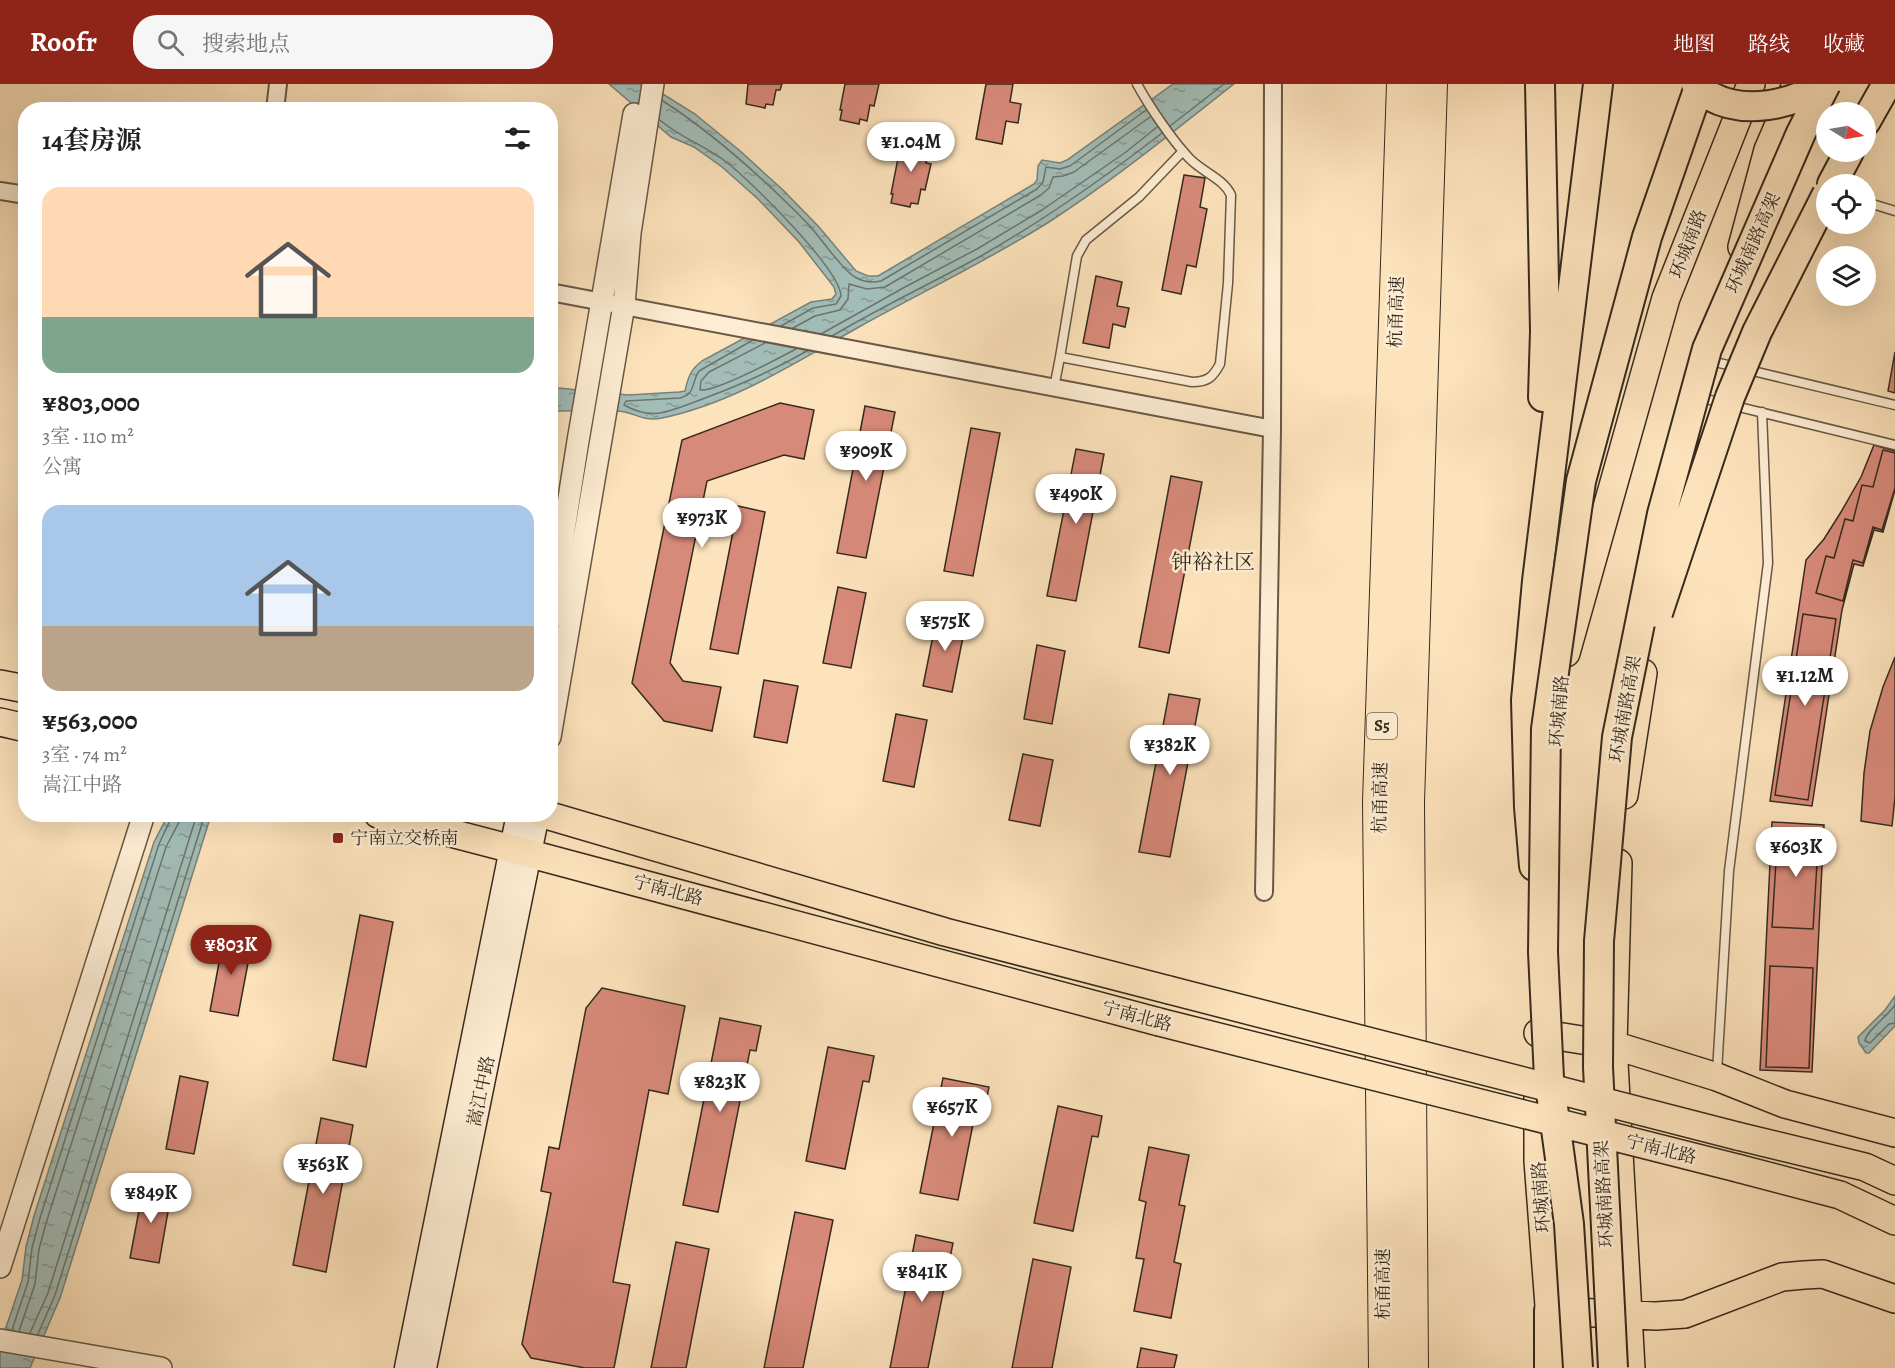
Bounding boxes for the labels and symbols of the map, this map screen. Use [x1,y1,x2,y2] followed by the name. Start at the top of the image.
[1816,102,1876,162] north arrow
[862,122,960,173] pin: ¥1.04M
[1720,189,1786,297] street label: 环城南路高架
[1664,206,1712,282] street label: 环城南路
[1383,276,1409,348] street label: 杭甬高速
[824,431,908,482] pin: ¥909K
[1034,474,1118,525] pin: ¥490K
[660,498,744,549] pin: ¥973K
[1171,548,1255,576] district label: 钟裕社区
[903,601,987,652] pin: ¥575K
[1604,654,1646,764] street label: 环城南路高架
[1756,656,1854,707] pin: ¥1.12M
[1544,674,1574,748] street label: 环城南路
[1367,713,1397,739] road number: S5
[1128,725,1212,776] pin: ¥382K
[1367,762,1393,834] street label: 杭甬高速
[350,826,458,850] place label: 宁南立交桥南
[1754,827,1838,878] pin: ¥603K
[331,831,345,845] marker: 宁南立交桥南
[630,869,706,911] street label: 宁南北路
[189,925,273,976] pin: ¥803K
[1099,995,1175,1037] street label: 宁南北路
[462,1053,500,1129] street label: 嵩江中路
[678,1062,762,1113] pin: ¥823K
[910,1087,994,1138] pin: ¥657K
[1623,1129,1699,1169] street label: 宁南北路
[1589,1139,1619,1249] street label: 环城南路高架
[281,1144,365,1195] pin: ¥563K
[1527,1160,1555,1234] street label: 环城南路
[109,1173,193,1224] pin: ¥849K
[1371,1248,1395,1320] street label: 杭甬高速
[880,1252,964,1303] pin: ¥841K

